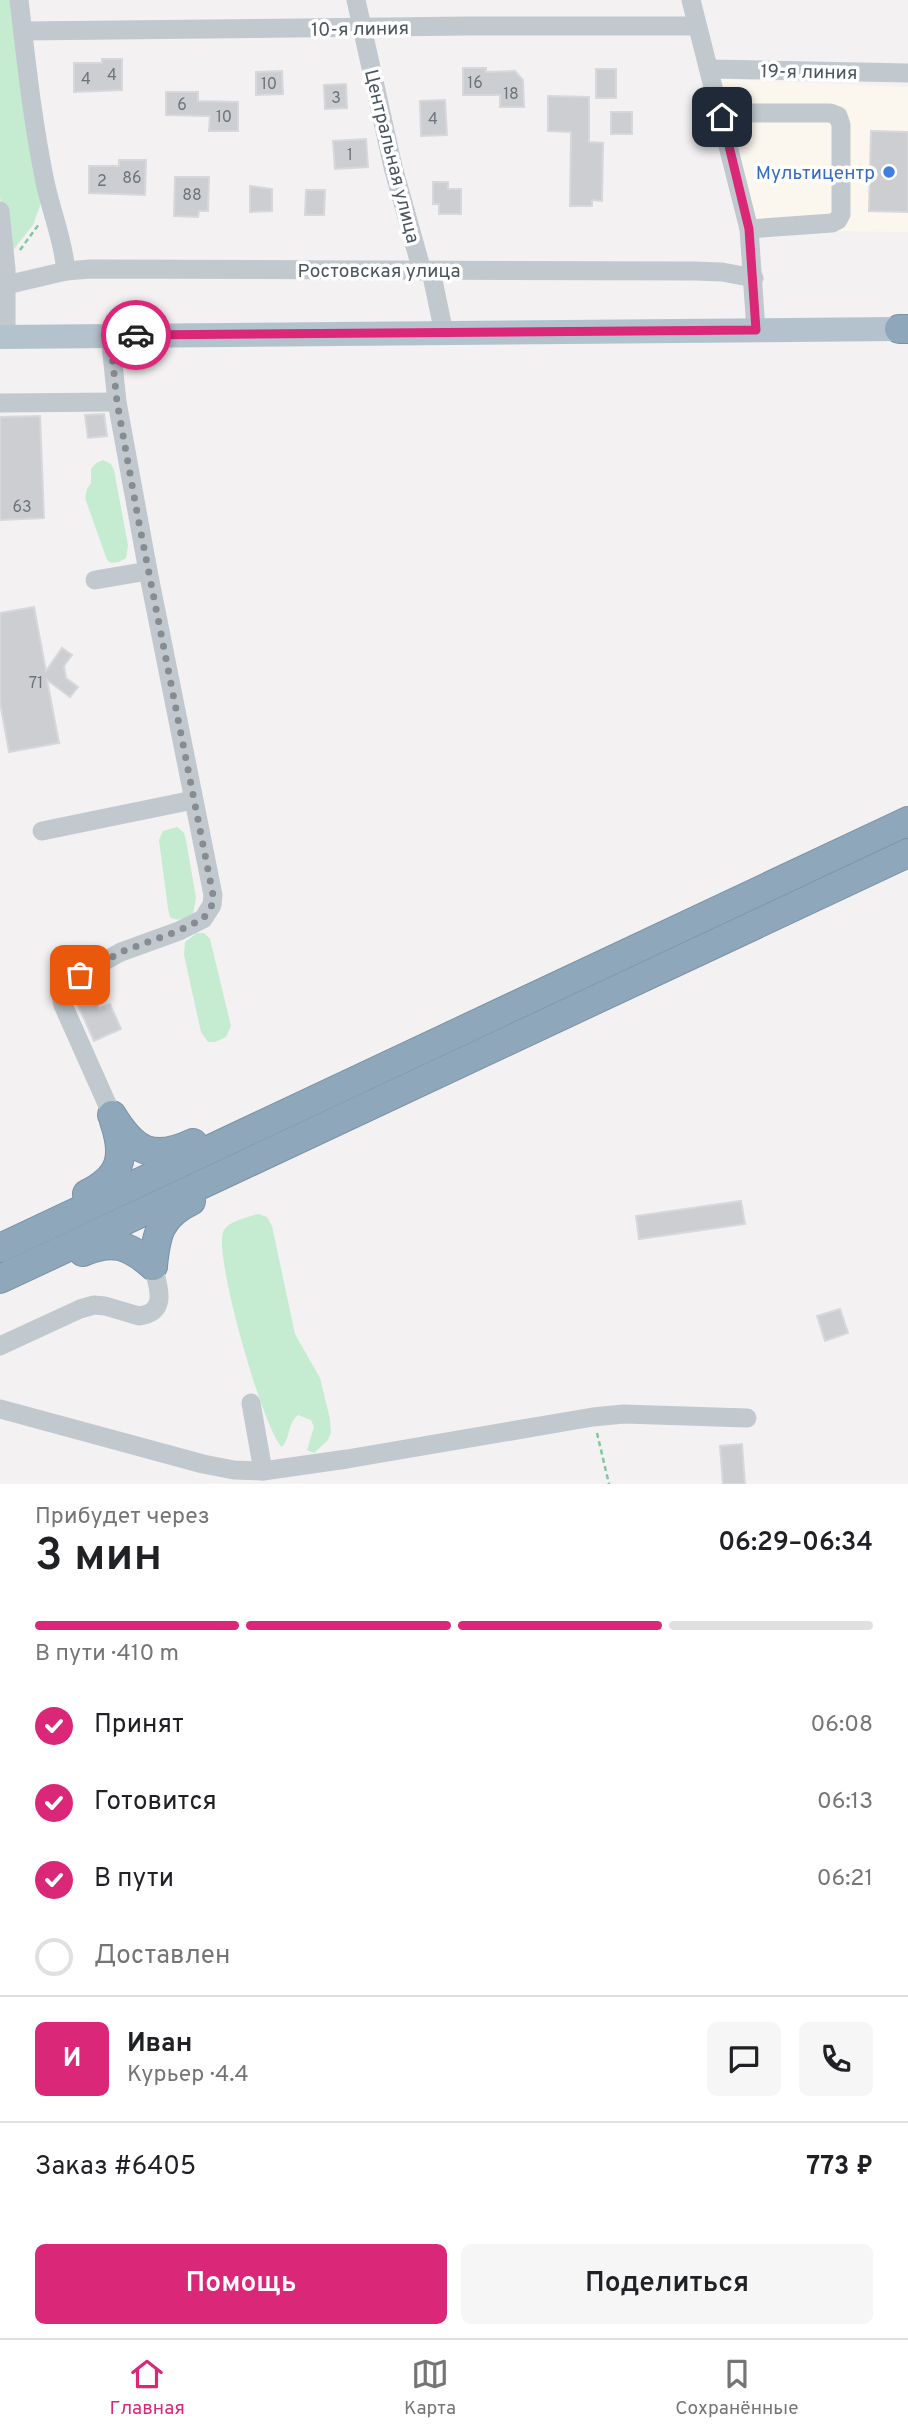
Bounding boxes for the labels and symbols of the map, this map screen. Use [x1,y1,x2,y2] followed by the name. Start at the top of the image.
[311,17,409,43] street label: 10-я линия
[760,60,858,86] street label: 19-я линия
[107,66,117,86] house number: 4
[358,67,424,246] street label: Центральная улица
[81,70,91,90] house number: 4
[467,74,483,94] house number: 16
[261,75,277,95] house number: 10
[503,85,519,105] house number: 18
[692,87,752,147] pin
[331,89,341,109] house number: 3
[177,96,187,116] house number: 6
[216,108,232,128] house number: 10
[428,110,438,130] house number: 4
[347,146,353,166] house number: 1
[756,162,875,186] place label: Мультицентр
[881,164,897,180] marker: Мультицентр
[122,169,142,189] house number: 86
[97,172,107,192] house number: 2
[182,186,202,206] house number: 88
[298,260,460,284] street label: Ростовская улица
[101,300,171,370] courier
[12,498,32,518] house number: 63
[29,674,43,694] house number: 71
[50,945,110,1005] pin

